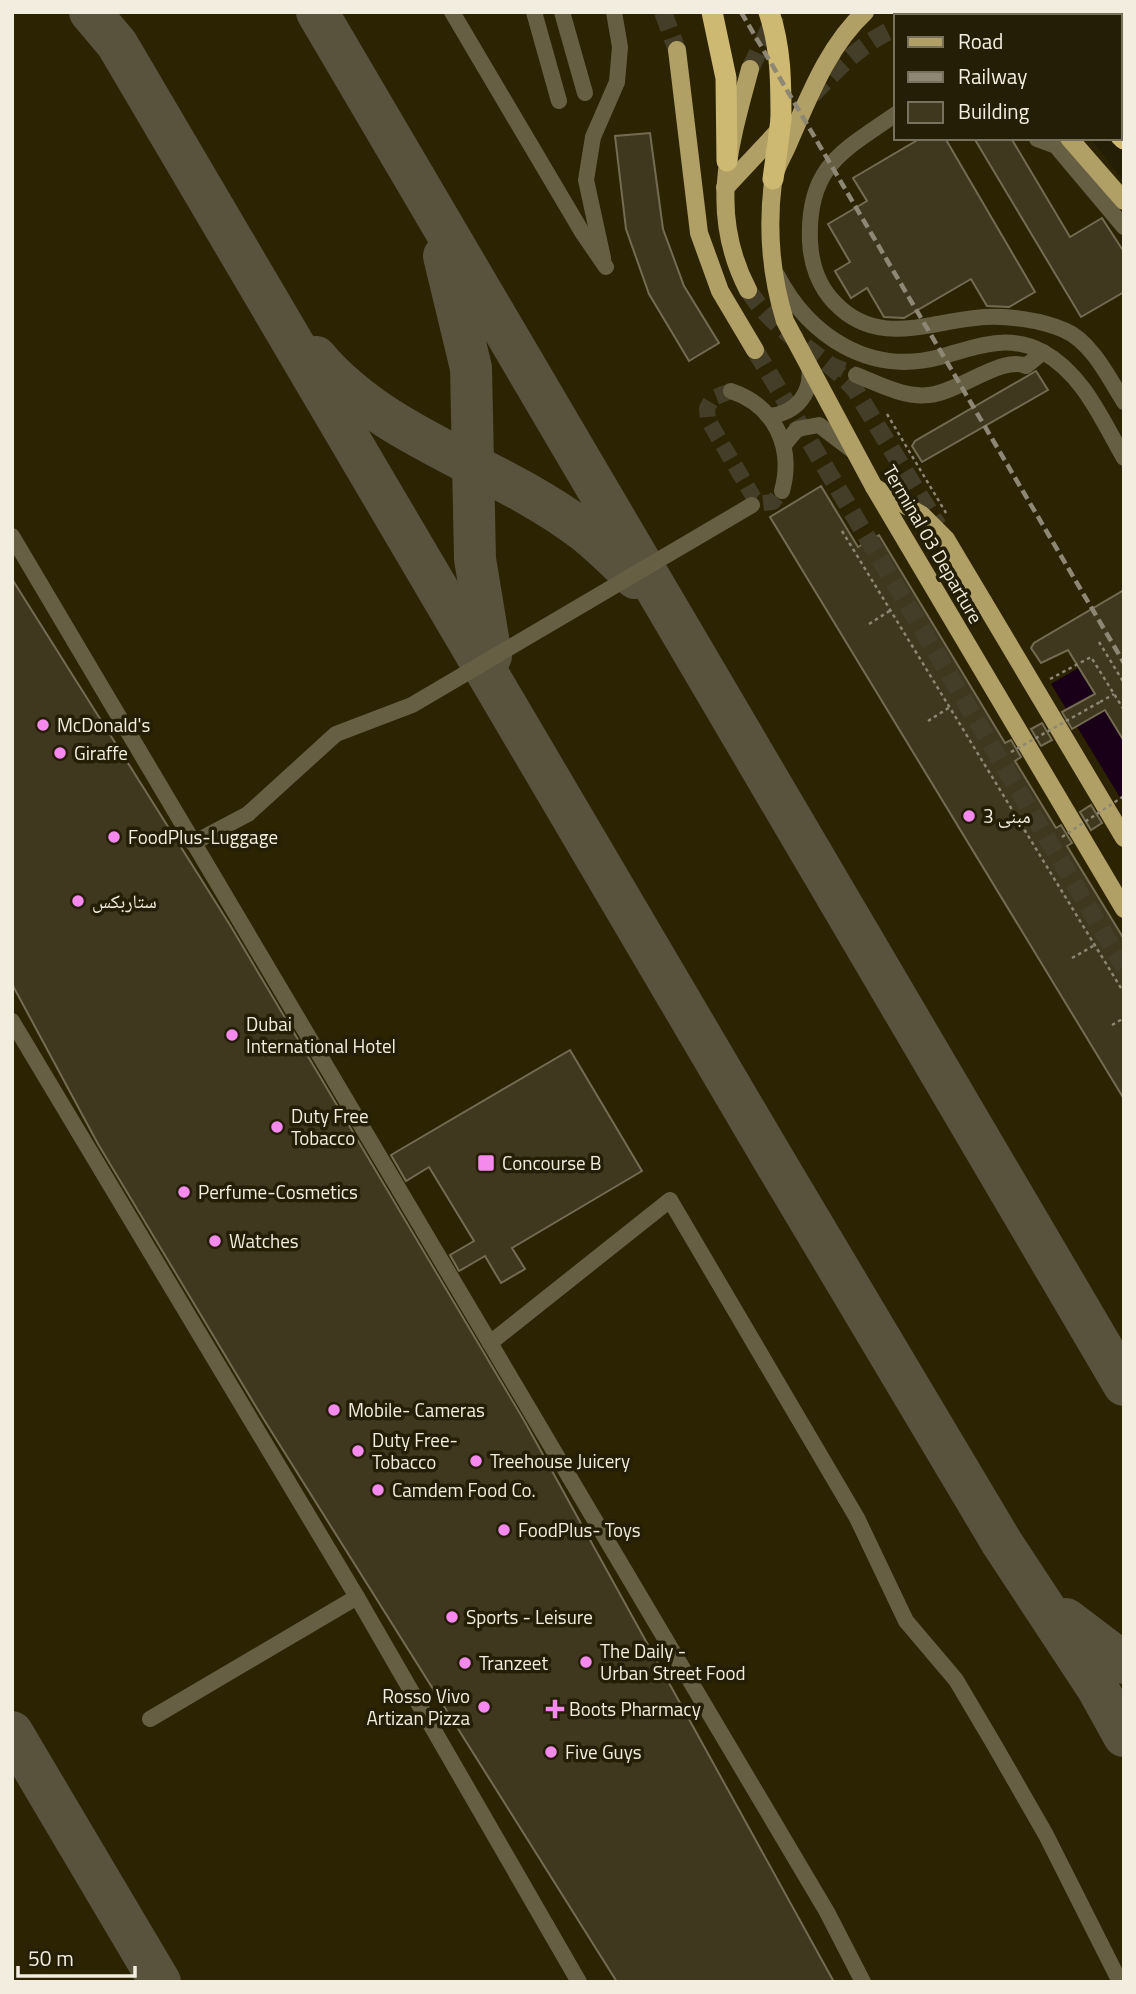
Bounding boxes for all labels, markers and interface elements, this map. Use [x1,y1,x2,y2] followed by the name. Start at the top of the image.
[894,14,1122,140] legend
[958,25,1003,57] text: Road
[958,60,1027,92] text: Railway
[958,95,1030,127] text: Building
[876,459,991,628] street label: Terminal 03 Departure
[57,710,150,739] place label: McDonald's
[35,717,51,733] marker: McDonald's
[74,738,128,767] place label: Giraffe
[52,745,68,761] marker: Giraffe
[983,801,1031,830] place label: مبنى 3
[961,808,977,824] marker: مبنى 3
[128,822,278,851] place label: FoodPlus-Luggage
[106,829,122,845] marker: FoodPlus-Luggage
[92,886,157,915] place label: ستاربكس
[70,893,86,909] marker: ستاربكس
[246,1009,396,1060] place label: Dubai International Hotel
[224,1027,240,1043] marker: Dubai International Hotel
[291,1101,369,1152] place label: Duty Free Tobacco
[269,1119,285,1135] marker: Duty Free Tobacco
[502,1148,602,1177] place label: Concourse B
[476,1153,496,1173] marker: Concourse B
[198,1177,358,1206] place label: Perfume-Cosmetics
[176,1184,192,1200] marker: Perfume-Cosmetics
[229,1226,299,1255] place label: Watches
[207,1233,223,1249] marker: Watches
[348,1395,485,1424] place label: Mobile- Cameras
[326,1402,342,1418] marker: Mobile- Cameras
[372,1425,458,1476] place label: Duty Free- Tobacco
[350,1443,366,1459] marker: Duty Free- Tobacco
[490,1446,630,1475] place label: Treehouse Juicery
[468,1453,484,1469] marker: Treehouse Juicery
[392,1475,536,1504] place label: Camdem Food Co.
[370,1482,386,1498] marker: Camdem Food Co.
[518,1515,641,1544] place label: FoodPlus- Toys
[496,1522,512,1538] marker: FoodPlus- Toys
[466,1602,593,1631] place label: Sports - Leisure
[444,1609,460,1625] marker: Sports - Leisure
[600,1636,746,1687] place label: The Daily - Urban Street Food
[479,1648,548,1677] place label: Tranzeet
[578,1654,594,1670] marker: The Daily - Urban Street Food
[457,1655,473,1671] marker: Tranzeet
[366,1681,470,1732] place label: Rosso Vivo Artizan Pizza
[569,1694,701,1723] place label: Boots Pharmacy
[476,1699,492,1715] marker: Rosso Vivo Artizan Pizza
[547,1701,563,1717] marker: Boots Pharmacy
[565,1737,642,1766] place label: Five Guys
[543,1744,559,1760] marker: Five Guys
[18,1934,135,1978] scale bar
[28,1942,74,1974] text: 50 m

